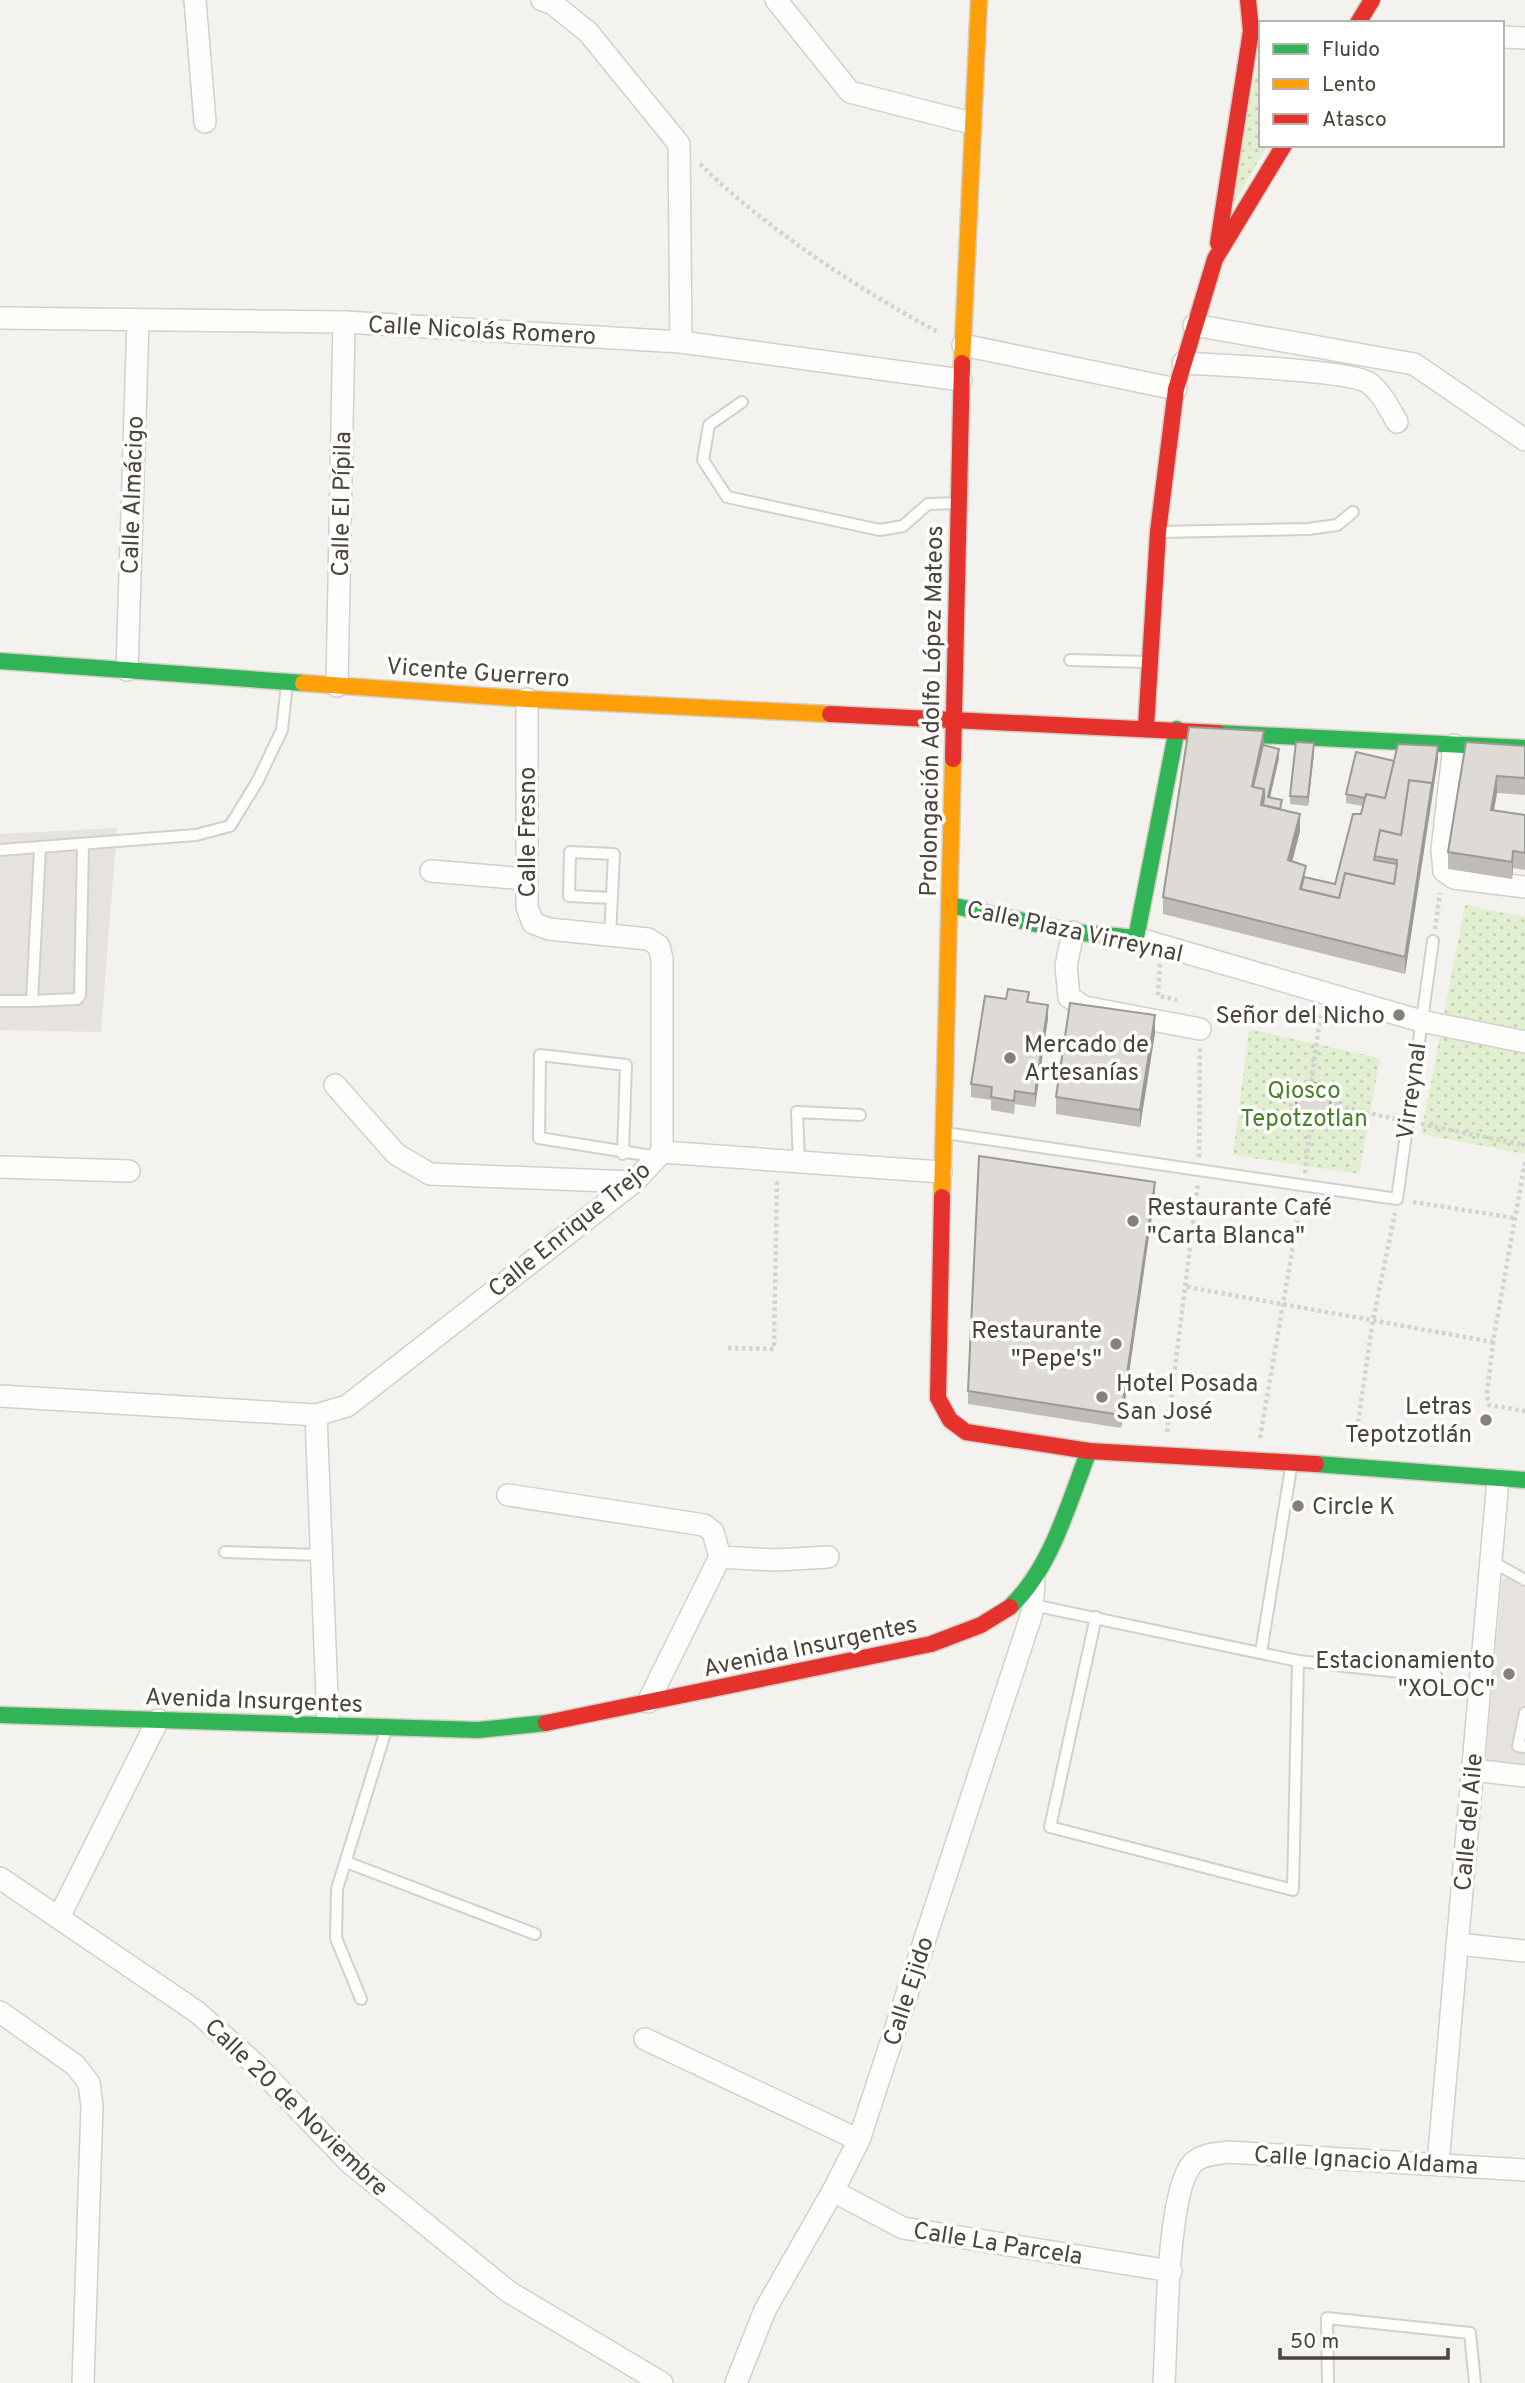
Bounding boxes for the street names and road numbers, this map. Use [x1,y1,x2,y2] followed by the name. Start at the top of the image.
[367,311,597,353] street label: Calle Nicolás Romero
[116,415,152,575] street label: Calle Almácigo
[327,431,359,577] street label: Calle El Pípila
[915,525,951,897] street label: Prolongación Adolfo López Mateos
[385,653,571,695] street label: Vicente Guerrero
[514,767,544,897] street label: Calle Fresno
[964,895,1185,971] street label: Calle Plaza Virreynal
[1391,1041,1435,1142] street label: Virreynal
[483,1156,657,1305] street label: Calle Enrique Trejo
[701,1611,920,1685] street label: Avenida Insurgentes
[144,1683,363,1721] street label: Avenida Insurgentes
[1449,1752,1491,1892] street label: Calle del Aile
[878,1933,942,2050] street label: Calle Ejido
[197,2013,394,2204] street label: Calle 20 de Noviembre
[1253,2141,1479,2183] street label: Calle Ignacio Aldama
[911,2217,1085,2273] street label: Calle La Parcela

